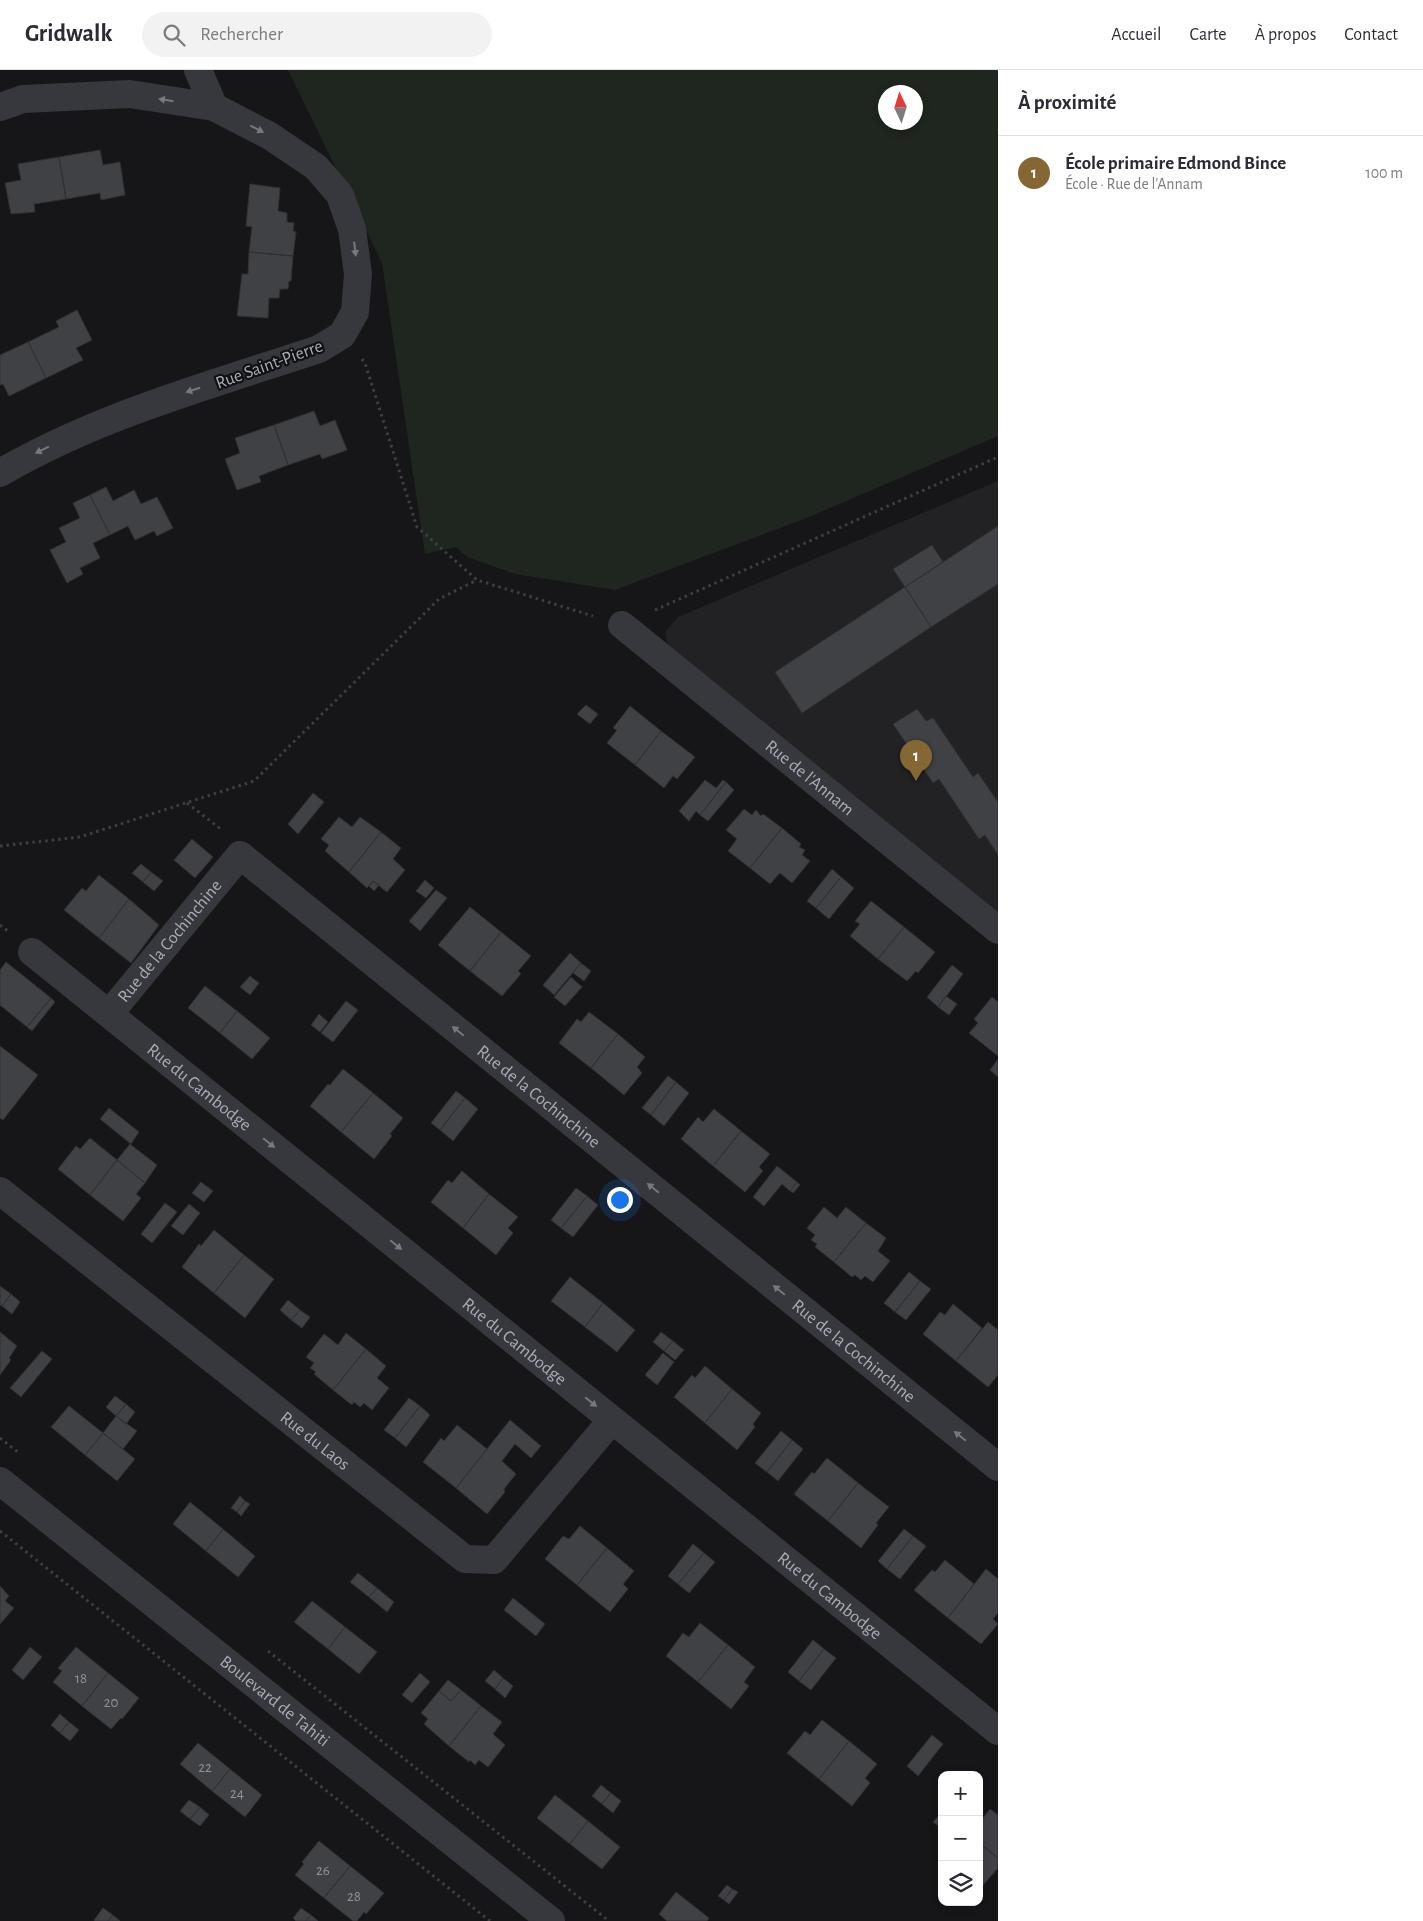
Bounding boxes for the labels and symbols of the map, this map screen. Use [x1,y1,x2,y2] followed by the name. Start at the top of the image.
[878,85,923,130] north arrow
[157,95,173,103] one-way arrow
[250,125,265,133] one-way arrow
[351,241,359,257] one-way arrow
[213,337,325,393] street label: Rue Saint-Pierre
[185,387,200,395] one-way arrow
[35,446,49,454] one-way arrow
[762,737,857,819] street label: Rue de l'Annam
[900,740,932,781] pin: 1
[115,877,226,1006] street label: Rue de la Cochinchine
[452,1026,465,1037] one-way arrow
[143,1041,254,1135] street label: Rue du Cambodge
[473,1042,603,1152] street label: Rue de la Cochinchine
[262,1138,275,1149] one-way arrow
[647,1183,660,1194] one-way arrow
[607,1187,633,1213] your location
[389,1240,402,1251] one-way arrow
[773,1285,786,1296] one-way arrow
[459,1295,569,1389] street label: Rue du Cambodge
[788,1296,918,1406] street label: Rue de la Cochinchine
[584,1397,597,1407] one-way arrow
[277,1408,353,1474] street label: Rue du Laos
[954,1431,967,1442] one-way arrow
[774,1549,885,1643] street label: Rue du Cambodge
[216,1652,333,1750] street label: Boulevard de Tahiti
[75,1671,87,1686] house number: 18
[104,1695,118,1710] house number: 20
[198,1760,212,1775] house number: 22
[230,1786,244,1801] house number: 24
[316,1863,330,1878] house number: 26
[347,1889,361,1904] house number: 28

